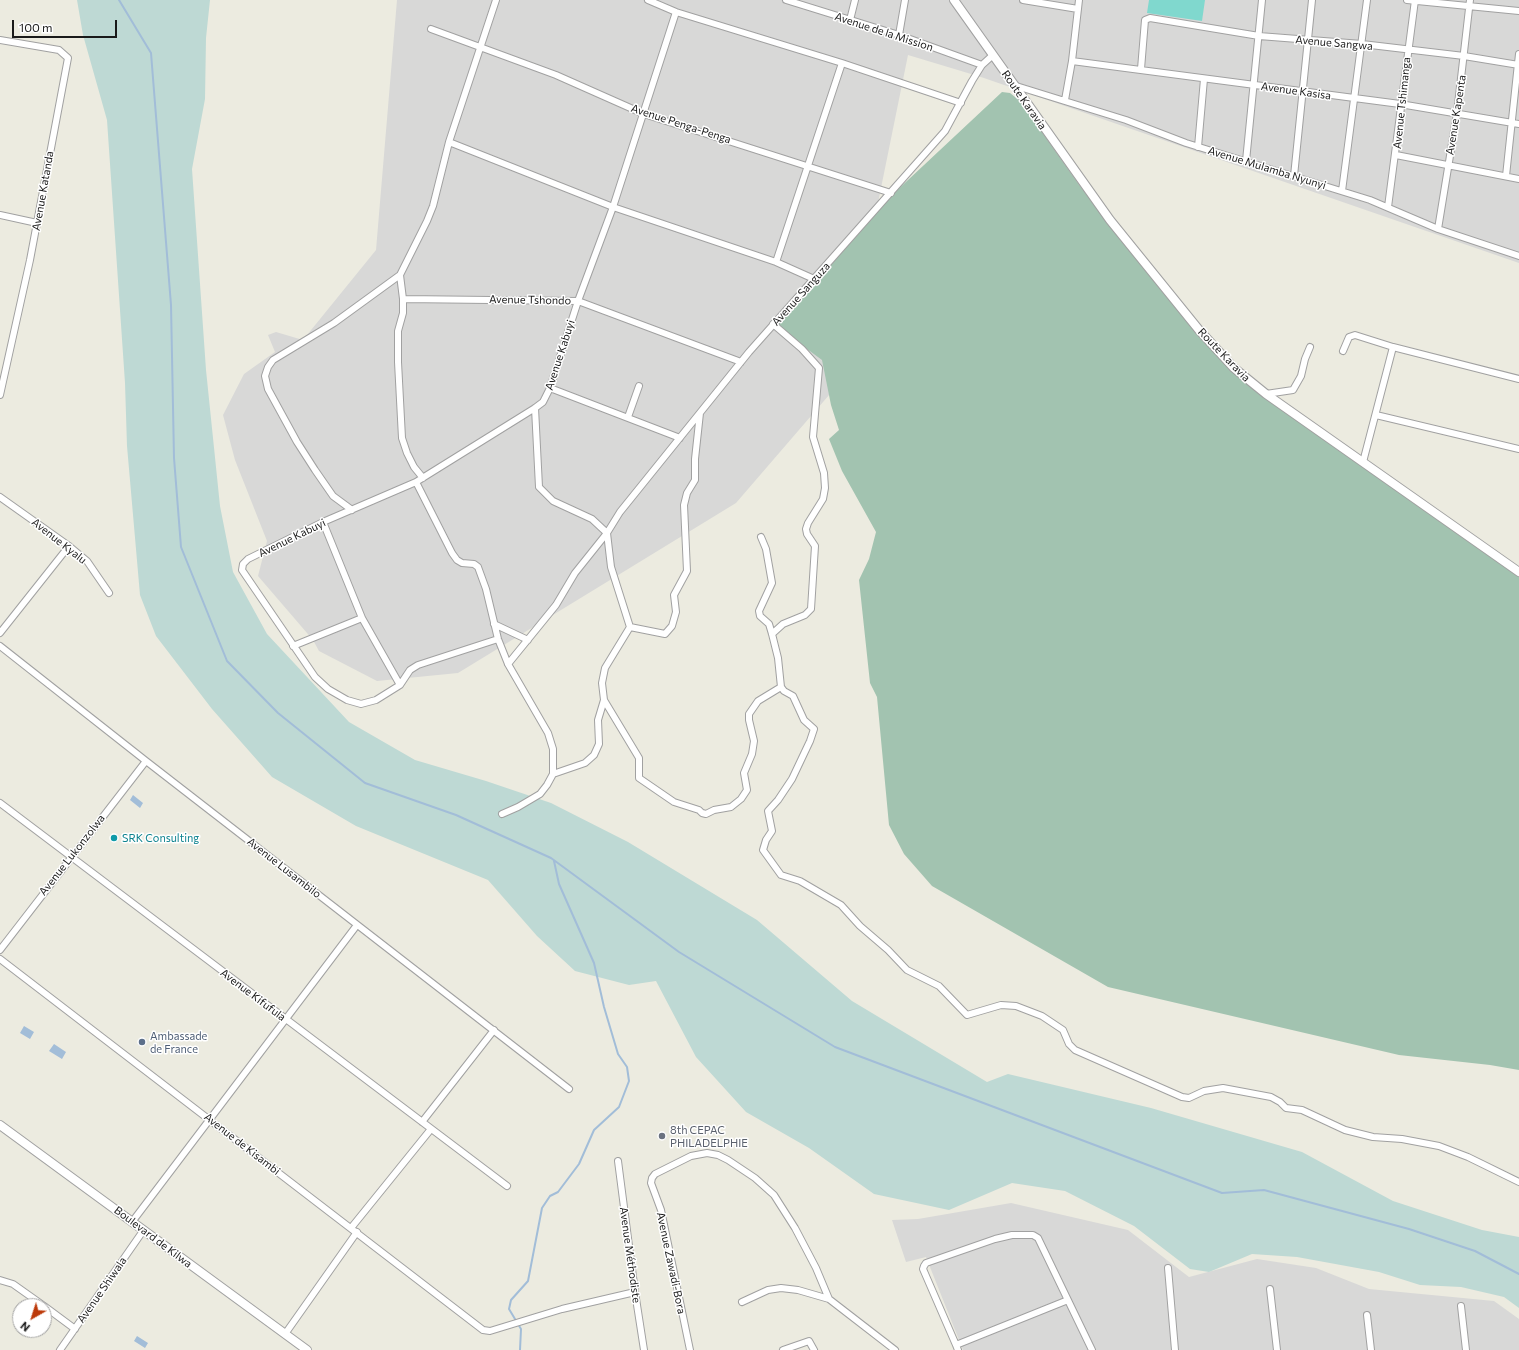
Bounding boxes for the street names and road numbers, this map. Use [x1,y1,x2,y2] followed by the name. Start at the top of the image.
[833,10,935,54] street label: Avenue de la Mission
[1295,33,1373,53] street label: Avenue Sangwa
[1391,56,1413,150] street label: Avenue Tshimanga
[999,68,1049,132] street label: Route Karavia
[1443,74,1469,156] street label: Avenue Kapenta
[1260,80,1332,102] street label: Avenue Kasisa
[629,102,733,146] street label: Avenue Penga-Penga
[1206,144,1328,192] street label: Avenue Mulamba Nyunyi
[30,150,56,232] street label: Avenue Katanda
[769,260,833,328] street label: Avenue Sanguza
[489,293,571,307] street label: Avenue Tshondo
[542,318,578,392] street label: Avenue Kabuyi
[1195,325,1253,385] street label: Route Karavia
[29,515,89,567] street label: Avenue Kyalu
[256,516,328,560] street label: Avenue Kabuyi
[36,812,108,898] street label: Avenue Lukonzolwa
[244,835,324,901] street label: Avenue Lusambilo
[218,966,288,1024] street label: Avenue Kifufula
[201,1110,283,1178] street label: Avenue de Kisambi
[112,1203,194,1271] street label: Boulevard de Kilwa
[617,1206,643,1304] street label: Avenue Méthodiste
[654,1211,688,1315] street label: Avenue Zawadi-Bora
[74,1255,130,1325] street label: Avenue Shiwala

